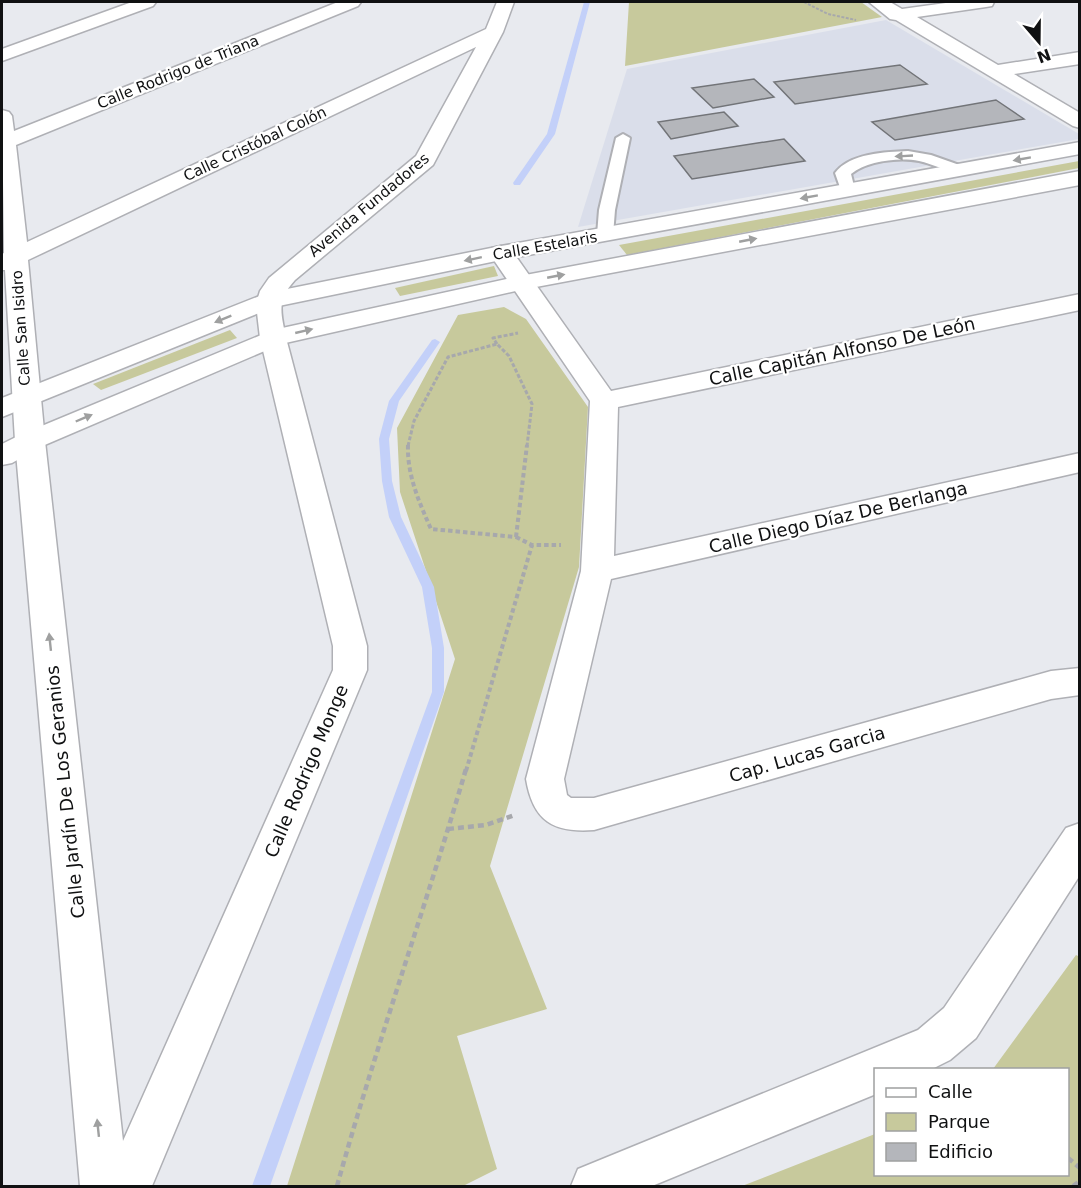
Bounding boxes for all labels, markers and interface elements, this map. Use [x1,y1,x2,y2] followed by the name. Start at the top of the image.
[1009,12,1069,72] north arrow
[94,31,262,113] street label: Calle Rodrigo de Triana
[1034,44,1054,67] text: N
[181,103,329,185] street label: Calle Cristóbal Colón
[305,149,433,261] street label: Avenida Fundadores
[894,152,913,161] one-way arrow
[1012,155,1031,164] one-way arrow
[800,193,819,202] one-way arrow
[491,228,599,264] street label: Calle Estelaris
[739,235,758,244] one-way arrow
[463,255,482,264] one-way arrow
[8,270,34,386] street label: Calle San Isidro
[547,271,566,280] one-way arrow
[707,312,977,390] street label: Calle Capitán Alfonso De León
[214,315,232,324] one-way arrow
[295,326,314,336] one-way arrow
[75,413,93,422] one-way arrow
[707,477,969,557] street label: Calle Diego Díaz De Berlanga
[45,632,55,651] one-way arrow
[41,665,89,919] street label: Calle Jardín De Los Geranios
[260,681,352,861] street label: Calle Rodrigo Monge
[726,722,888,786] street label: Cap. Lucas Garcia
[874,1068,1069,1176] legend
[928,1081,973,1102] text: Calle
[928,1111,990,1132] text: Parque
[93,1119,103,1138] one-way arrow
[928,1141,993,1162] text: Edificio

